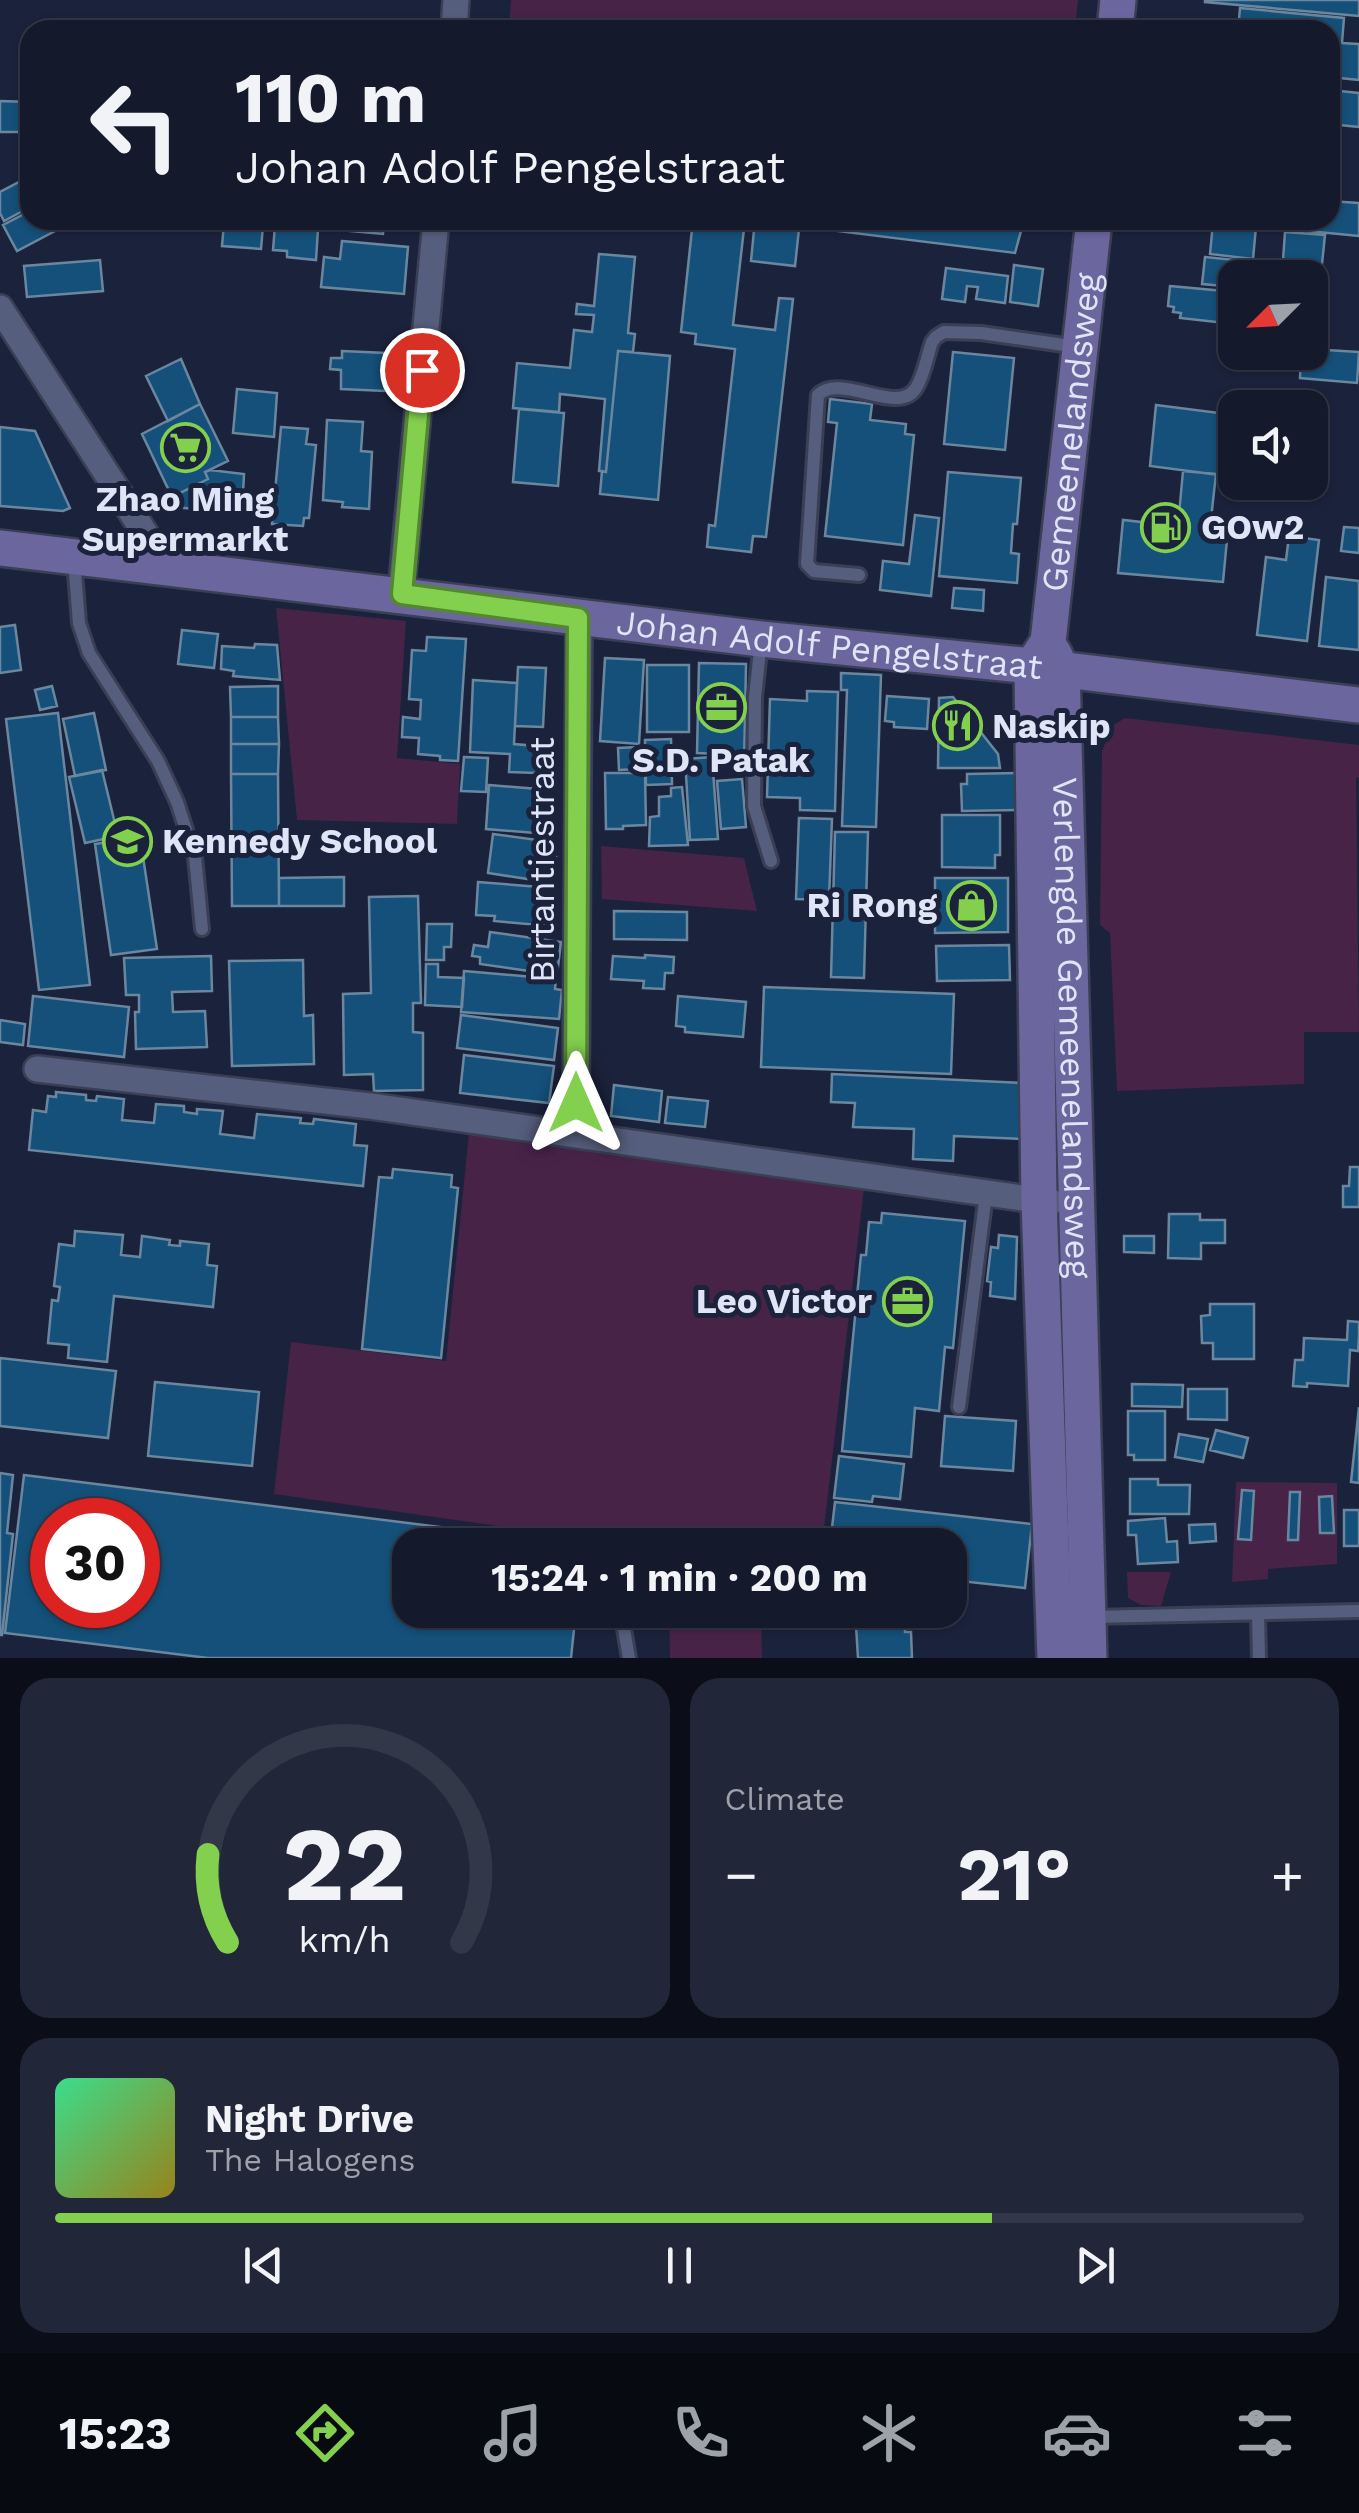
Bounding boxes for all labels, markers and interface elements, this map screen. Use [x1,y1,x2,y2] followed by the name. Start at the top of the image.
[235,57,426,139] text: 110 m
[70,60,200,190] icon: left
[235,141,785,194] text: Johan Adolf Pengelstraat
[1218,260,1328,370] north arrow
[1218,260,1328,500] map controls
[1033,271,1109,594] street label: Gemeenelandsweg
[380,328,465,413] pin
[395,343,450,398] icon: arrive
[1218,390,1328,500] button: sound
[159,421,211,473] supermarket icon: Zhao Ming Supermarkt
[82,478,288,560] place label: Zhao Ming Supermarkt
[1140,501,1192,553] fuel station icon: GOw2
[1201,506,1304,548] place label: GOw2
[614,601,1045,688] street label: Johan Adolf Pengelstraat
[695,682,747,734] office icon: S.D. Patak
[931,700,983,752] restaurant icon: Naskip
[992,705,1111,747] place label: Naskip
[521,737,563,983] street label: Birtantiestraat
[632,739,810,781] place label: S.D. Patak
[1044,777,1100,1279] street label: Verlengde Gemeenelandsweg
[101,815,153,867] school or university icon: Kennedy School
[162,820,438,862] place label: Kennedy School
[946,879,998,931] shop icon: Ri Rong
[807,884,937,926] place label: Ri Rong
[524,1051,628,1155] position arrow
[881,1275,933,1327] office icon: Leo Victor
[696,1280,872,1322] place label: Leo Victor
[30,1498,160,1628] speed limit sign: 30
[491,1556,868,1600] text: 15:24 · 1 min · 200 m
[725,1780,845,1818] text: Climate
[283,1803,407,1925] text: 22
[957,1830,1071,1918] text: 21°
[725,1843,758,1907] text: −
[1271,1843,1304,1907] text: +
[299,1919,391,1961] text: km/h
[205,2097,414,2141] text: Night Drive
[205,2141,415,2179] text: The Halogens
[236,2238,291,2293] icon: previous
[652,2238,707,2293] icon: pause
[1068,2238,1123,2293] icon: next
[290,2398,360,2468] icon: directions
[478,2398,548,2468] icon: music
[666,2398,736,2468] icon: phone
[854,2398,924,2468] icon: climate
[1042,2398,1112,2468] icon: car
[1230,2398,1300,2468] icon: filters
[59,2407,172,2460] text: 15:23

